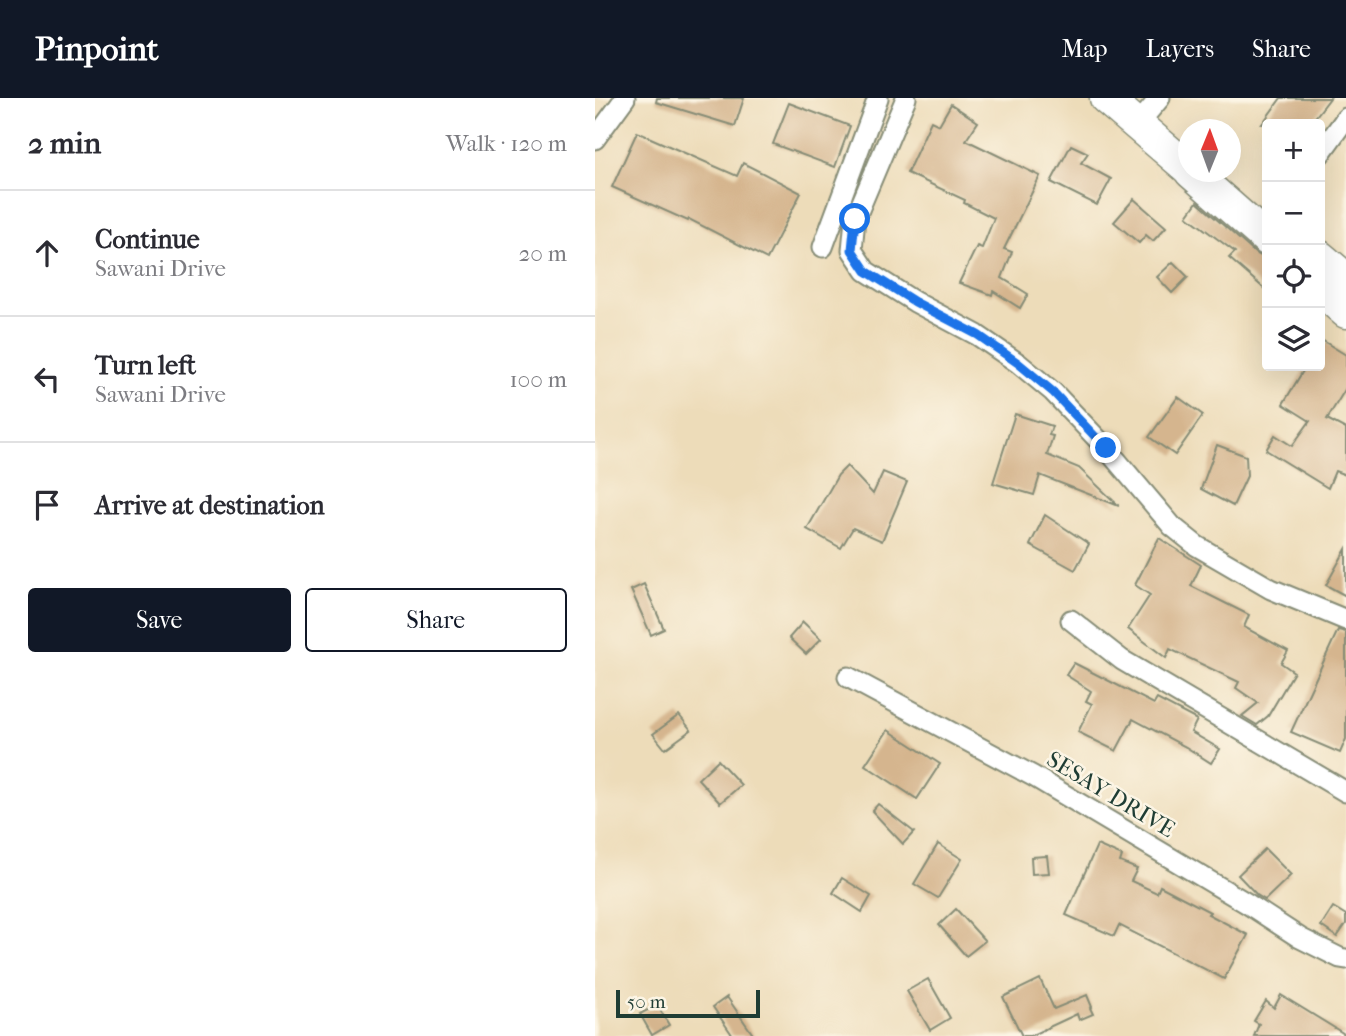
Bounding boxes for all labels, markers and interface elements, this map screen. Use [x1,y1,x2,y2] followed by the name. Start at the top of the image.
[35,30,159,69] text: Pinpoint
[1062,35,1108,63] text: Map
[1146,35,1214,63] text: Layers
[1252,35,1311,63] text: Share
[1178,119,1241,182] north arrow
[1262,119,1325,371] map controls
[1262,119,1325,182] button: +
[28,126,101,161] text: 2 min
[446,130,567,157] text: Walk · 120 m
[1262,182,1325,245] button: −
[839,203,870,234] route start
[95,224,200,255] text: Continue
[28,234,66,272] icon: ahead
[518,240,567,267] text: 20 m
[1262,245,1325,308] button: locate
[95,255,226,282] text: Sawani Drive
[1262,308,1325,371] button: layers
[95,350,196,381] text: Turn left
[28,360,66,398] icon: left
[509,366,567,393] text: 100 m
[95,381,226,408] text: Sawani Drive
[1090,432,1121,463] route end
[28,486,66,524] icon: arrive
[95,490,325,521] text: Arrive at destination
[28,588,291,652] button: Save
[305,588,567,652] button: Share
[1042,746,1180,843] street label: SESAY DRIVE
[616,987,759,1019] scale bar
[627,991,666,1013] text: 50 m

